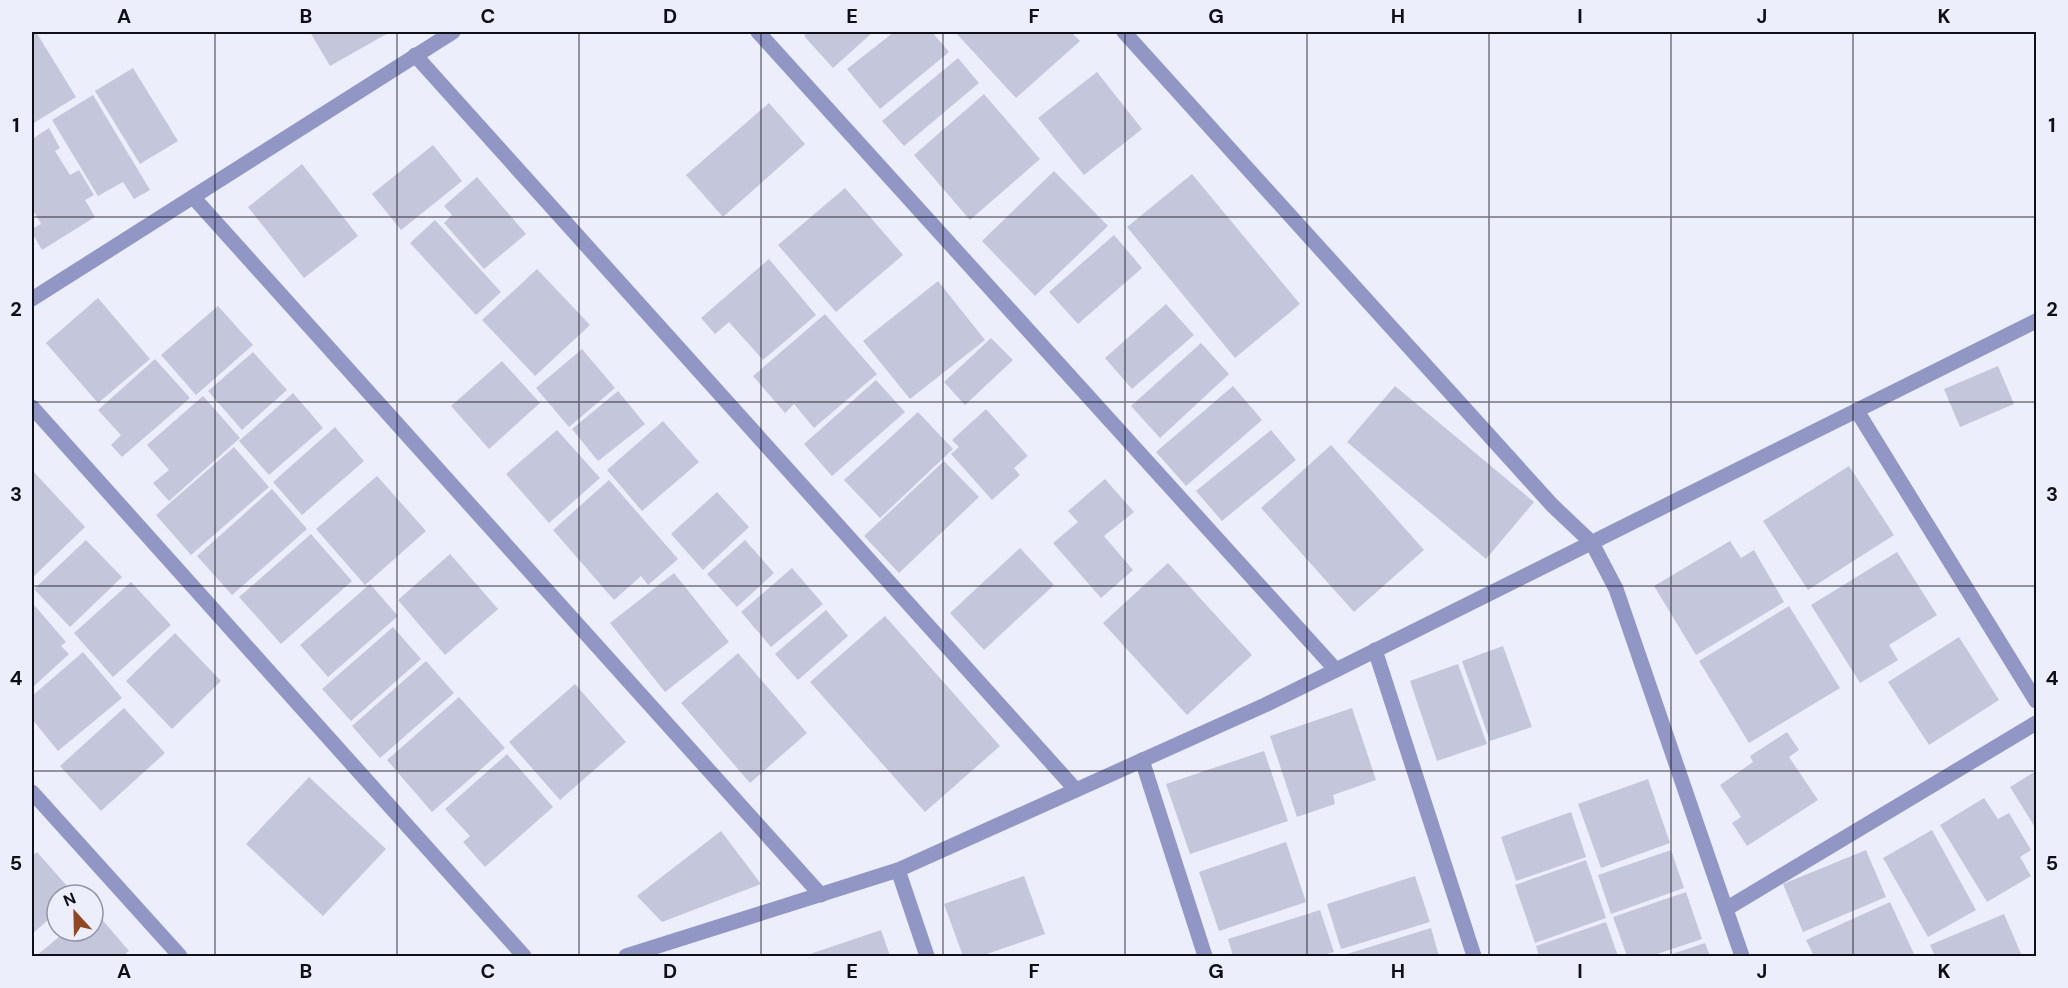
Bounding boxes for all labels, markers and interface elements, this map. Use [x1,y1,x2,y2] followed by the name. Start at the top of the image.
[117,3,131,29] text: A
[300,3,312,29] text: B
[481,3,495,29] text: C
[663,3,677,29] text: D
[846,3,858,29] text: E
[1028,3,1040,29] text: F
[1208,3,1224,29] text: G
[1391,3,1405,29] text: H
[1577,3,1583,29] text: I
[1757,3,1767,29] text: J
[1937,3,1951,29] text: K
[12,112,20,138] text: 1
[2048,112,2056,138] text: 1
[10,296,22,322] text: 2
[2046,296,2058,322] text: 2
[10,481,22,507] text: 3
[2046,481,2058,507] text: 3
[10,665,23,691] text: 4
[2046,665,2059,691] text: 4
[10,850,22,876] text: 5
[2046,850,2058,876] text: 5
[45,883,105,943] north arrow
[60,888,79,911] text: N
[117,958,131,984] text: A
[300,958,312,984] text: B
[481,958,495,984] text: C
[663,958,677,984] text: D
[846,958,858,984] text: E
[1028,958,1040,984] text: F
[1208,958,1224,984] text: G
[1391,958,1405,984] text: H
[1577,958,1583,984] text: I
[1757,958,1767,984] text: J
[1937,958,1951,984] text: K

